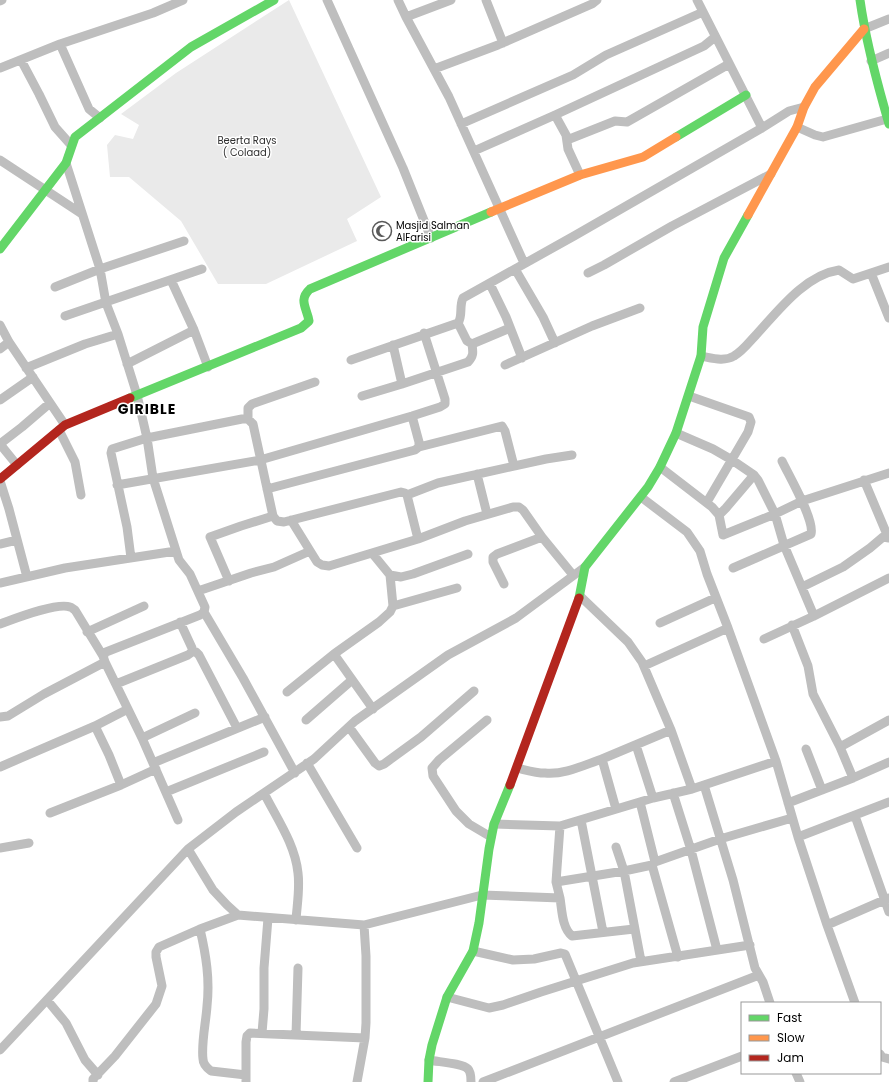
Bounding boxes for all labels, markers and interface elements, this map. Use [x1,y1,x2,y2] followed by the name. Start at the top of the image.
[217,133,277,160] park label: Beerta Rays ( Colaad)
[396,218,470,245] place label: Masjid Salman AlFarisi
[371,220,393,242] mosque icon: Masjid Salman AlFarisi
[118,399,176,419] district label: GIRIBLE
[741,1002,881,1074] legend
[777,1009,802,1026] text: Fast
[777,1029,805,1046] text: Slow
[777,1049,804,1066] text: Jam

